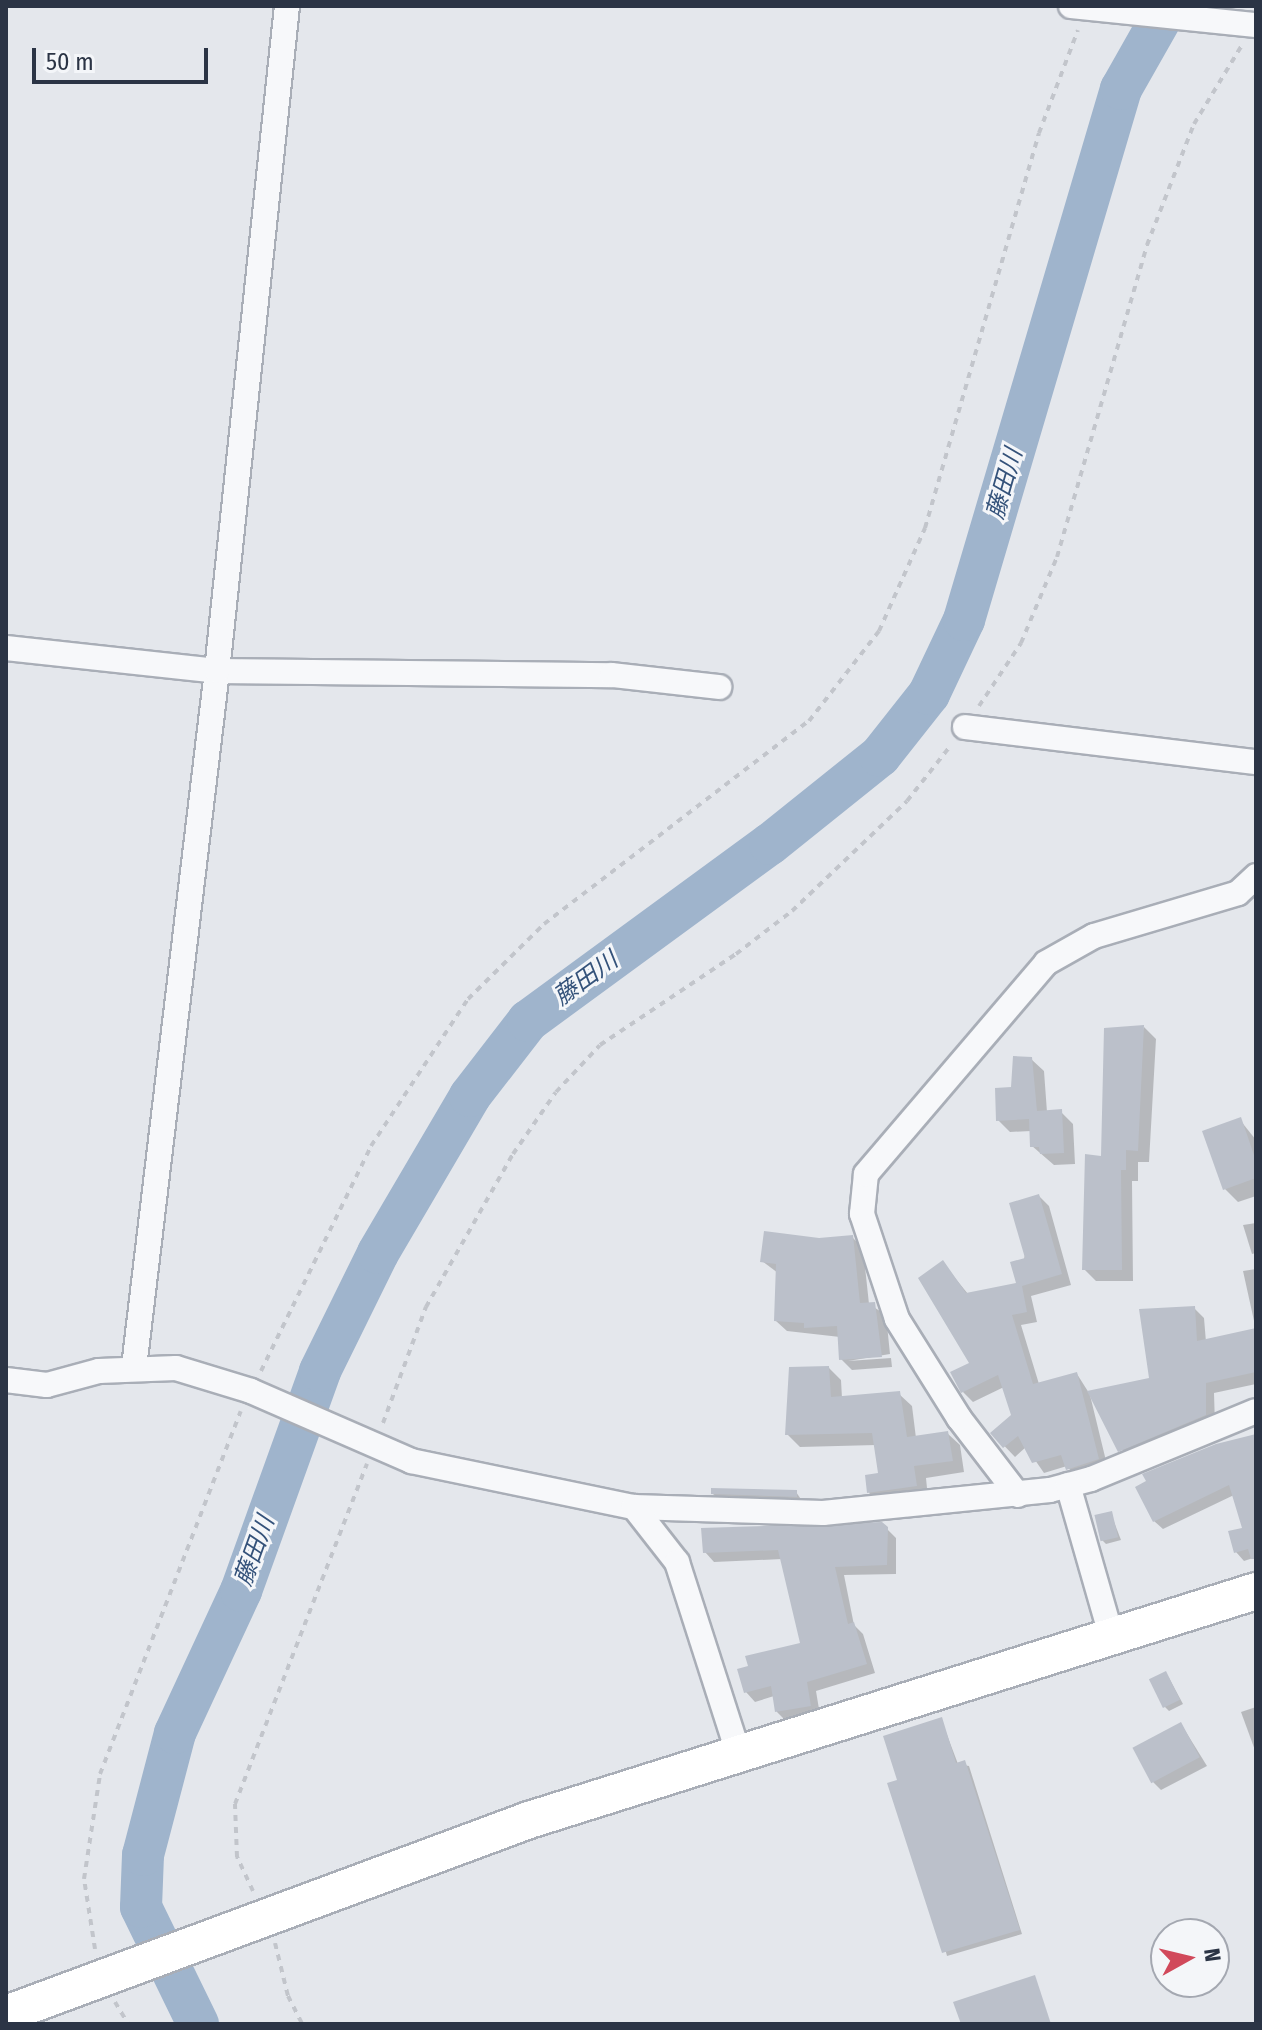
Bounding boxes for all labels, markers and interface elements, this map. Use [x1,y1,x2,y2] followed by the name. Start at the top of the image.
[36,32,212,82] scale bar
[46,48,94,76] text: 50 m
[981,445,1029,523] water label: 藤田川
[548,946,624,1012] water label: 藤田川
[229,1512,281,1590] water label: 藤田川
[1150,1918,1230,1998] north arrow
[1198,1946,1227,1963] text: N

